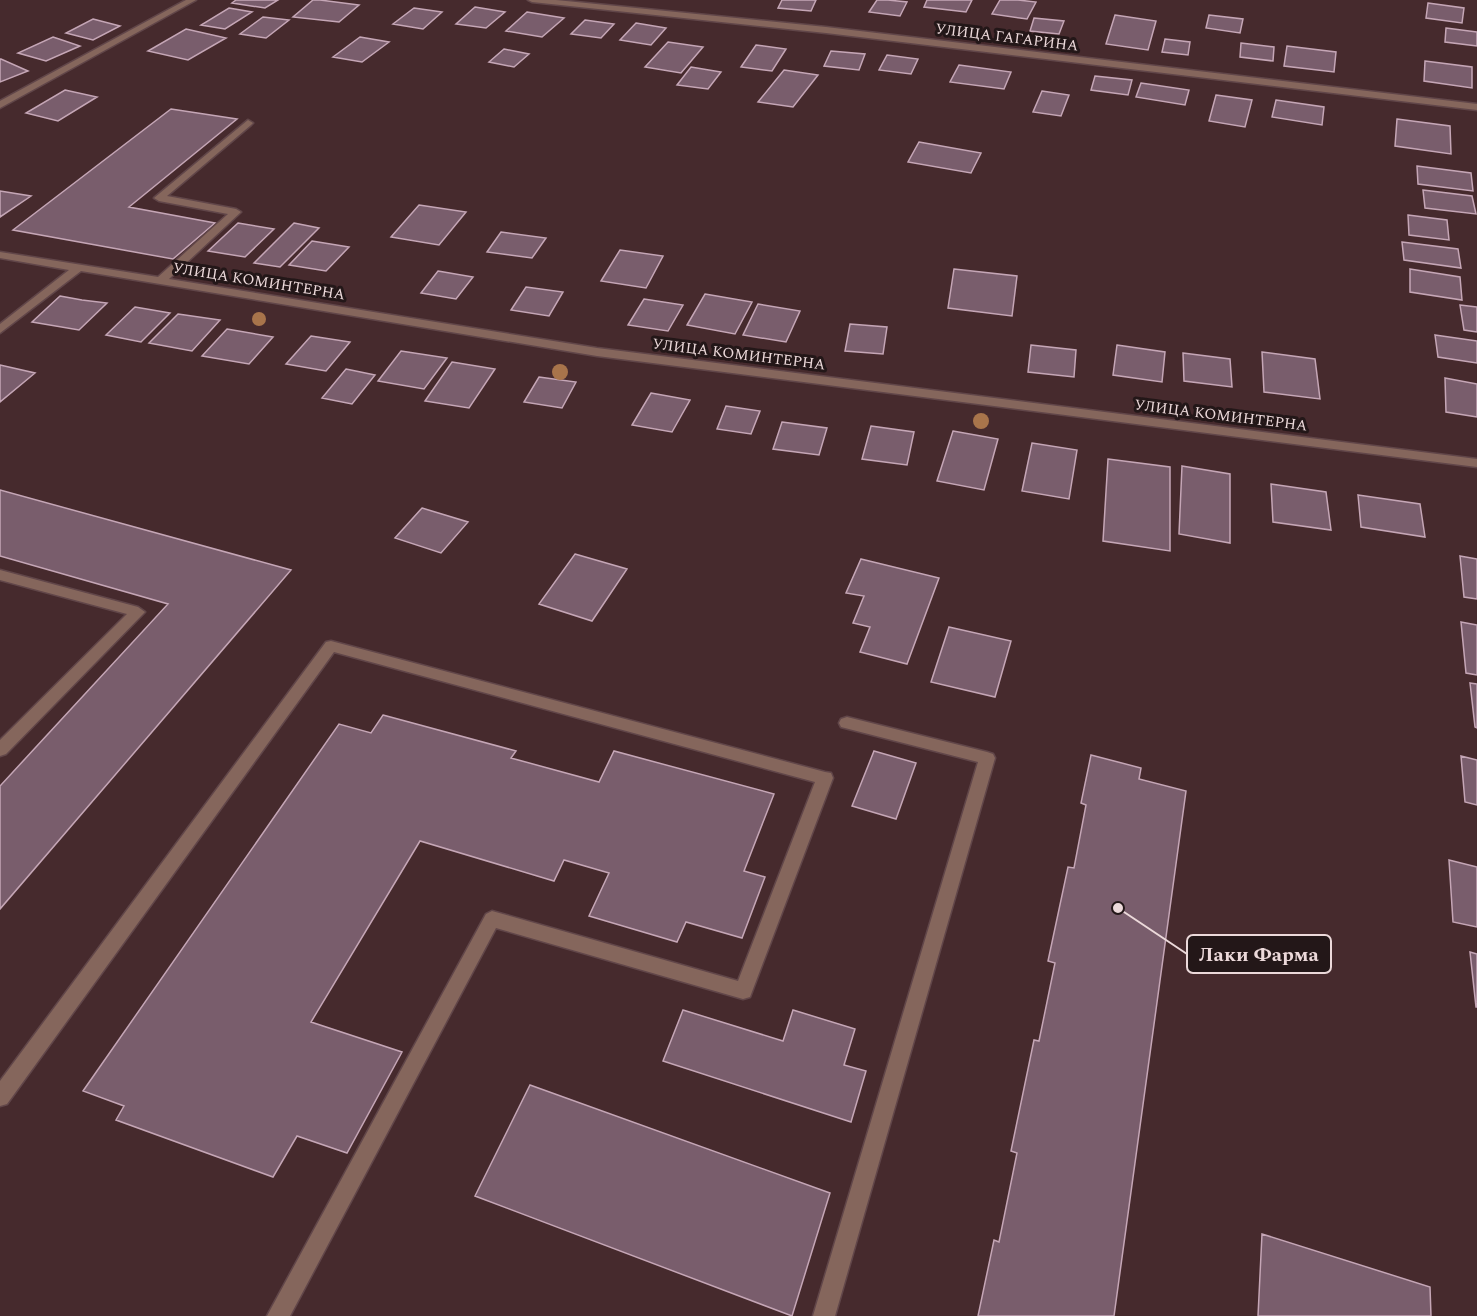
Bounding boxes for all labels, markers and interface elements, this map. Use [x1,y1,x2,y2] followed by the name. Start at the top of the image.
[934,17,1080,58] street label: УЛИЦА ГАГАРИНА
[171,257,347,306] street label: УЛИЦА КОМИНТЕРНА
[651,332,827,377] street label: УЛИЦА КОМИНТЕРНА
[1133,393,1309,438] street label: УЛИЦА КОМИНТЕРНА
[1187,935,1331,973] callout: Лаки Фарма
[1199,940,1320,970] text: Лаки Фарма

